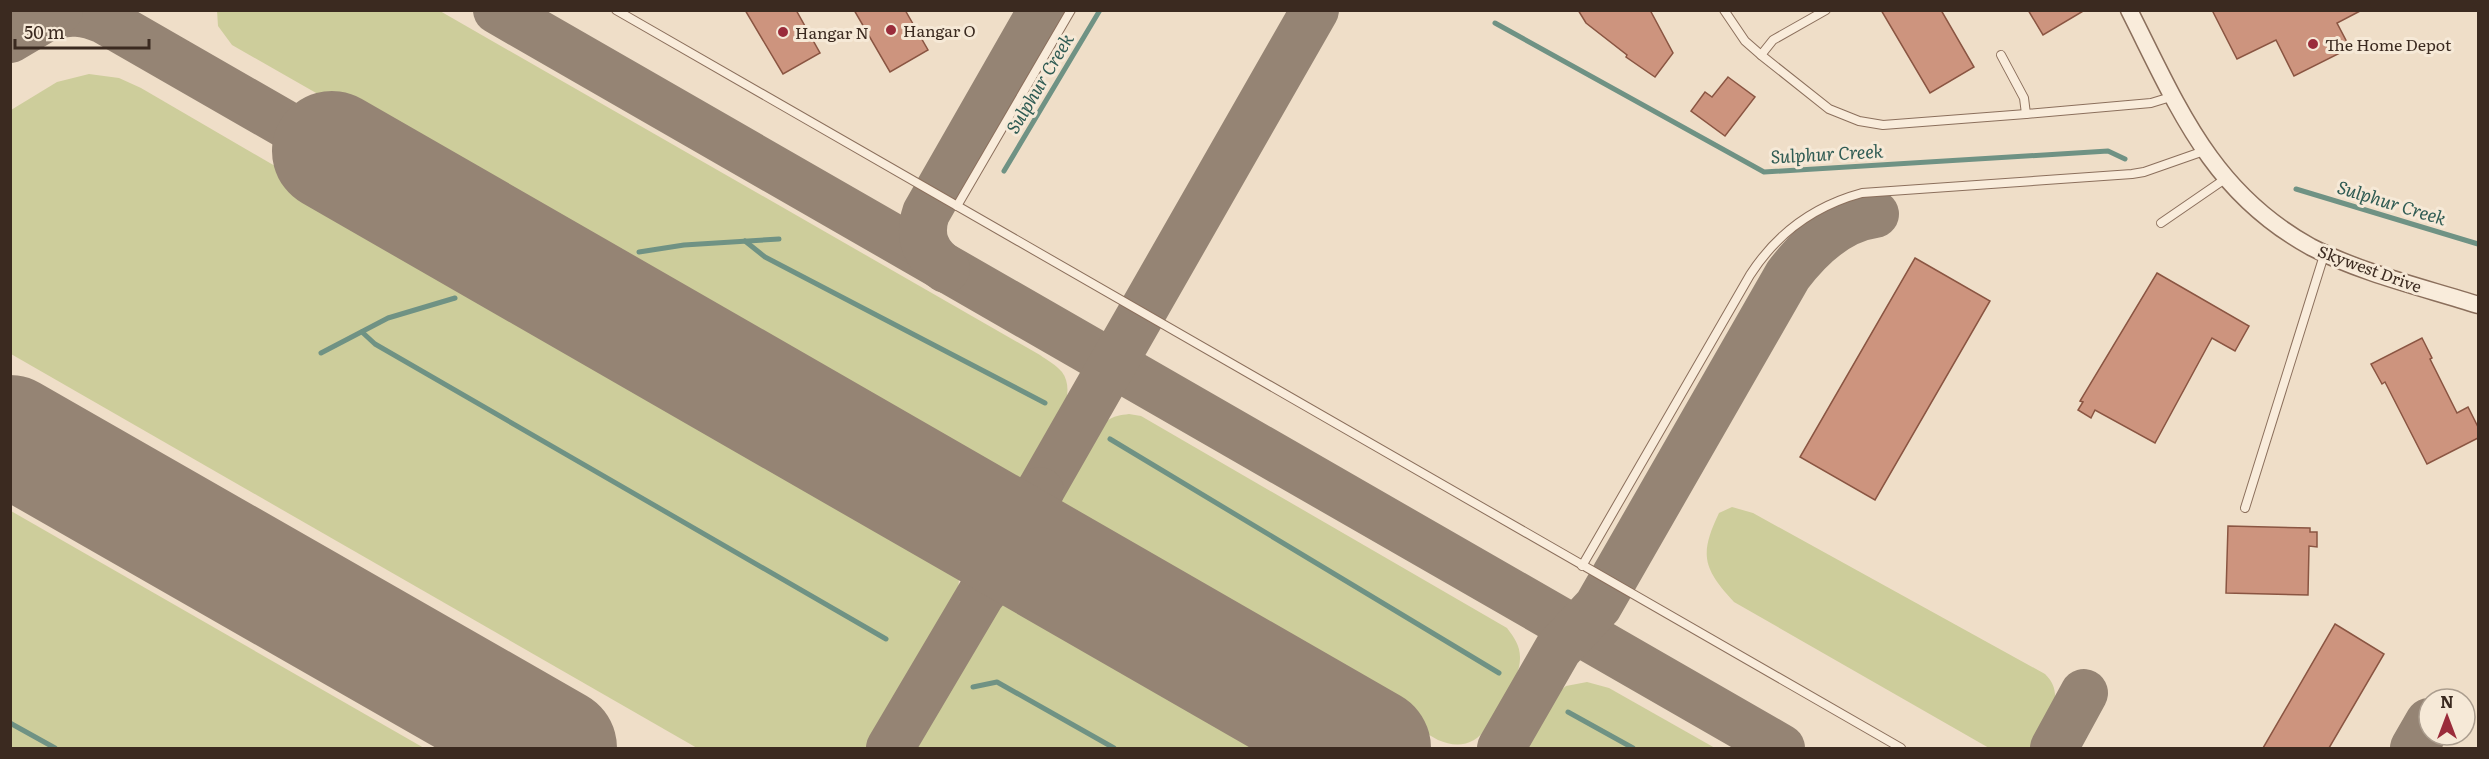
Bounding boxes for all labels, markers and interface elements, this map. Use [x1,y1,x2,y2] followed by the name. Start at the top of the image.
[15,12,148,50] scale bar
[24,18,65,45] text: 50 m
[903,18,976,42] place label: Hangar O
[795,20,869,44] place label: Hangar N
[884,23,898,37] marker: Hangar O
[776,25,790,39] marker: Hangar N
[998,28,1080,138] water label: Sulphur Creek
[2325,32,2452,56] place label: The Home Depot
[2306,37,2320,51] marker: The Home Depot
[1770,137,1884,169] water label: Sulphur Creek
[2334,173,2450,231] water label: Sulphur Creek
[2315,238,2425,298] street label: Skywest Drive
[2417,687,2477,747] north arrow
[2440,689,2454,713] text: N

